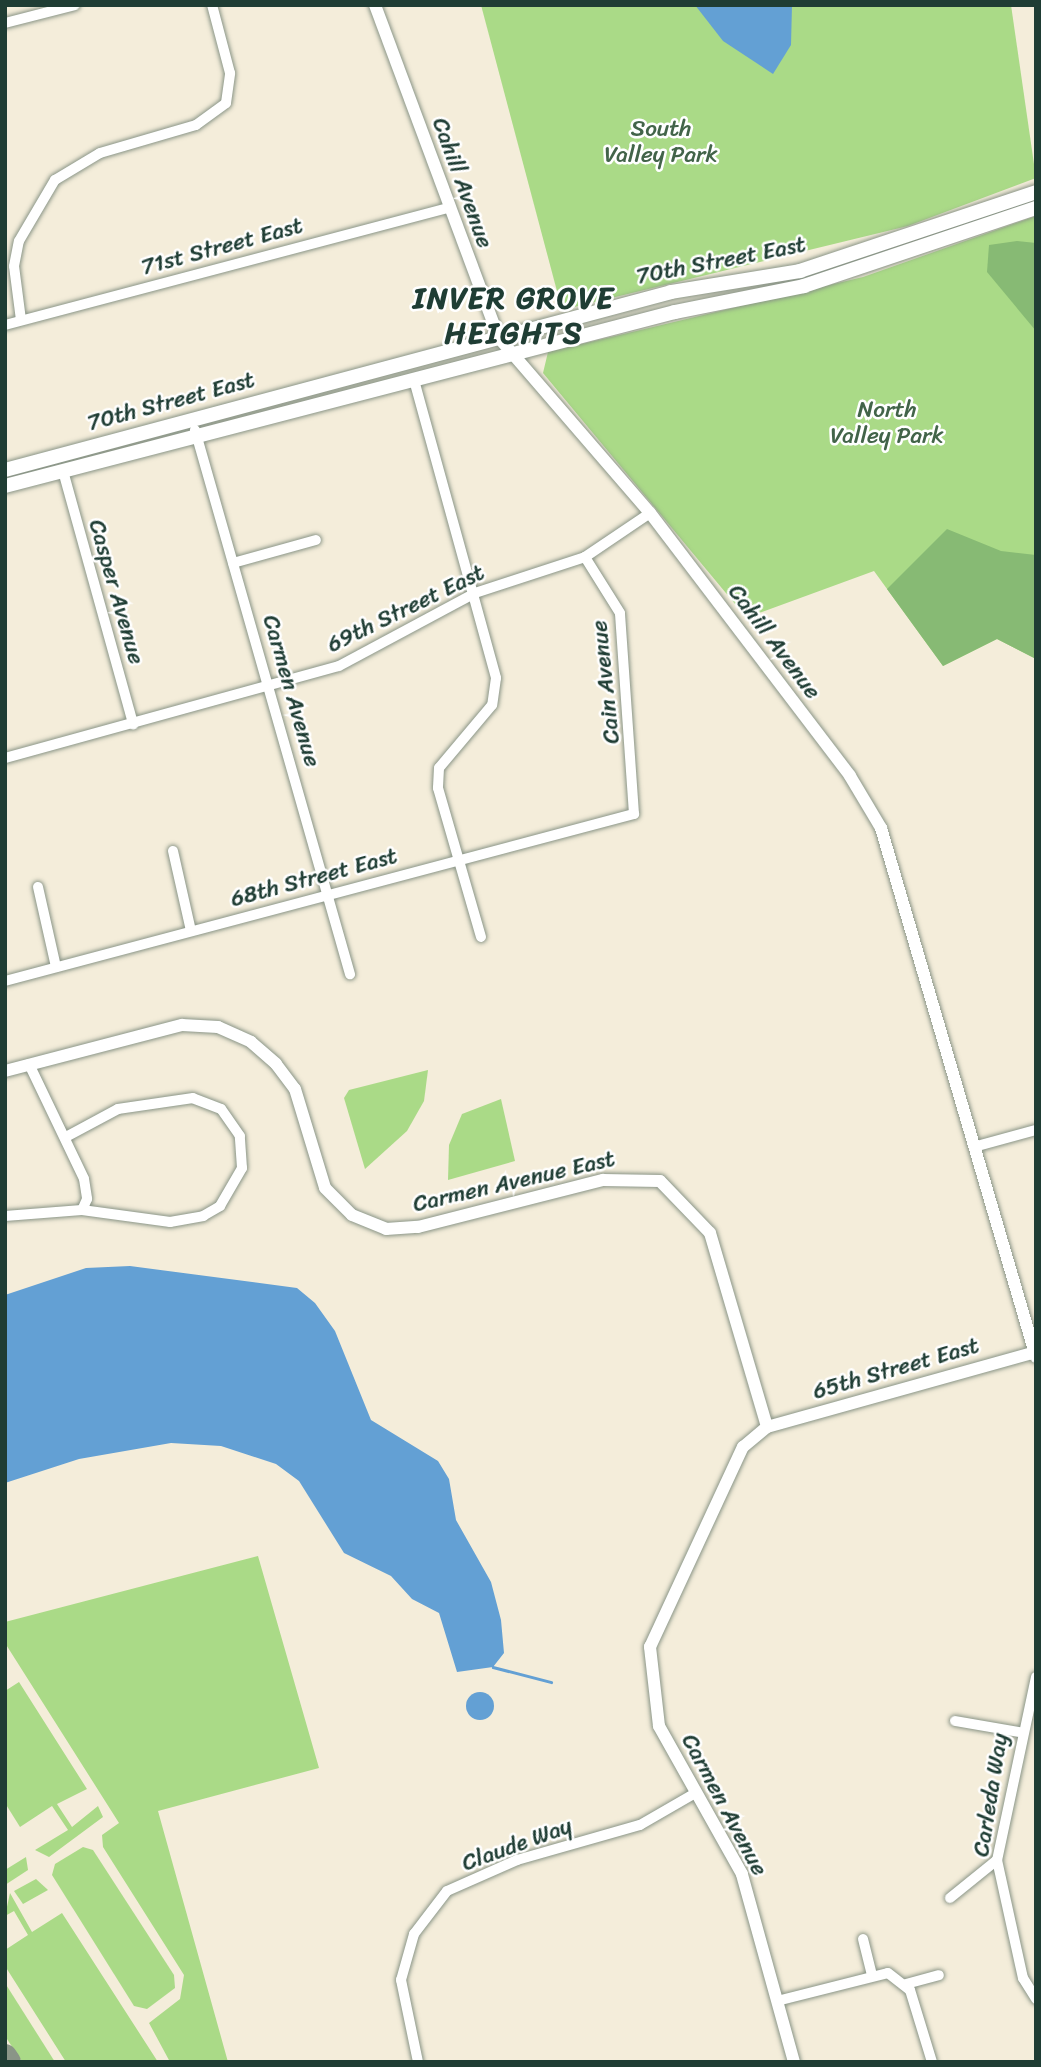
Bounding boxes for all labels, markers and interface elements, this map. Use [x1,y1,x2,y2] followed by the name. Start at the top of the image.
[426,114,498,252] street label: Cahill Avenue
[604,115,718,169] park label: South Valley Park
[138,212,306,282] street label: 71st Street East
[633,231,809,291] street label: 70th Street East
[413,280,615,350] district label: INVER GROVE HEIGHTS
[84,366,258,438] street label: 70th Street East
[830,396,944,450] park label: North Valley Park
[82,516,150,668] street label: Casper Avenue
[322,559,490,659] street label: 69th Street East
[722,579,826,705] street label: Cahill Avenue
[256,612,326,770] street label: Carmen Avenue
[586,619,626,745] street label: Cain Avenue
[227,842,401,914] street label: 68th Street East
[410,1145,618,1219] street label: Carmen Avenue East
[809,1332,983,1406] street label: 65th Street East
[675,1729,773,1881] street label: Carmen Avenue
[968,1731,1014,1859] street label: Carleda Way
[458,1812,576,1878] street label: Claude Way

